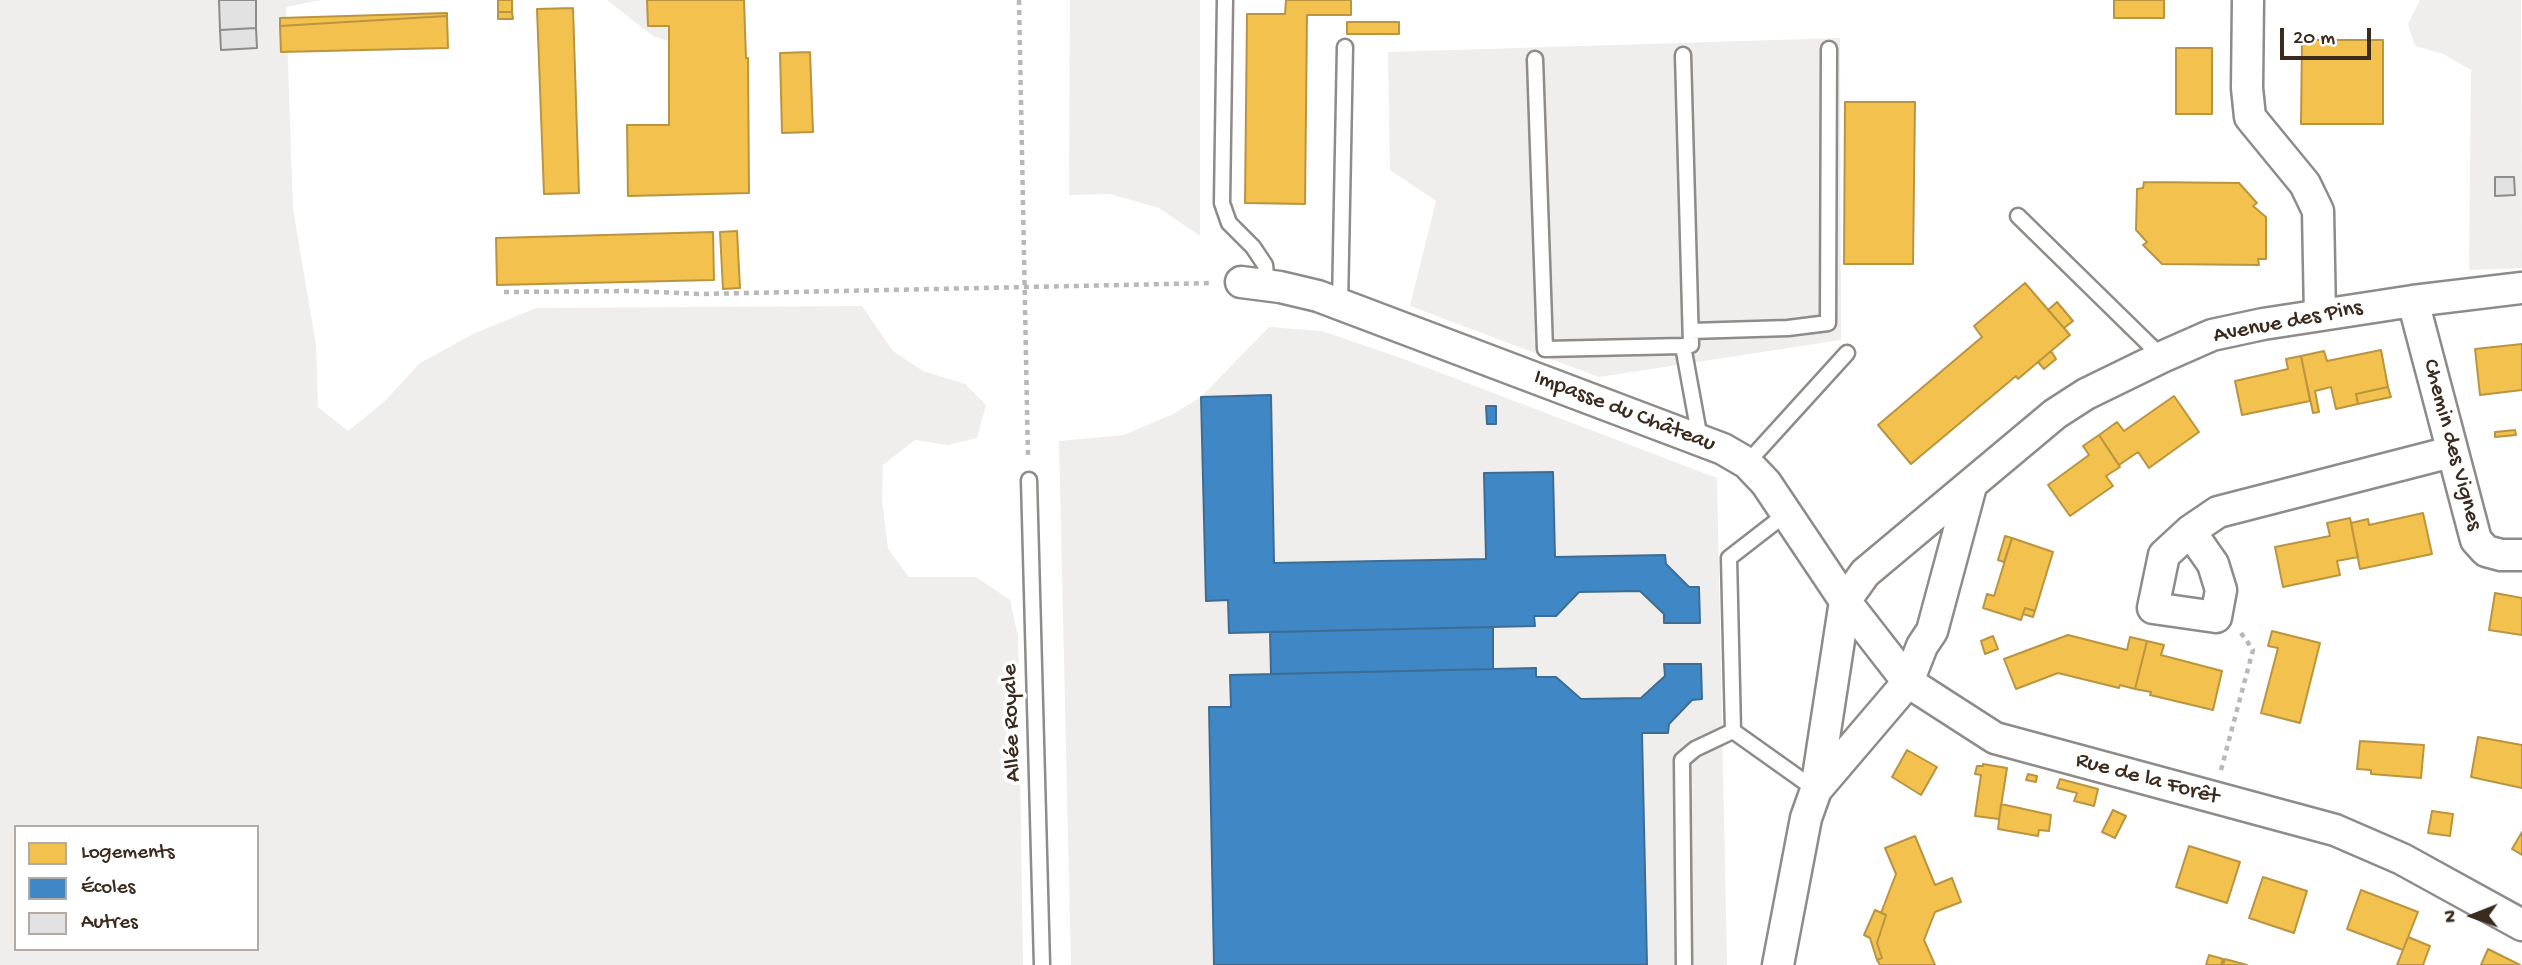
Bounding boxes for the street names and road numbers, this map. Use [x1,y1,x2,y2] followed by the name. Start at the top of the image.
[2211,295,2365,351] street label: Avenue des Pins
[2415,357,2487,533] street label: Chemin des Vignes
[1529,365,1719,459] street label: Impasse du Château
[997,664,1029,782] street label: Allée Royale
[2072,748,2222,812] street label: Rue de la Forêt

